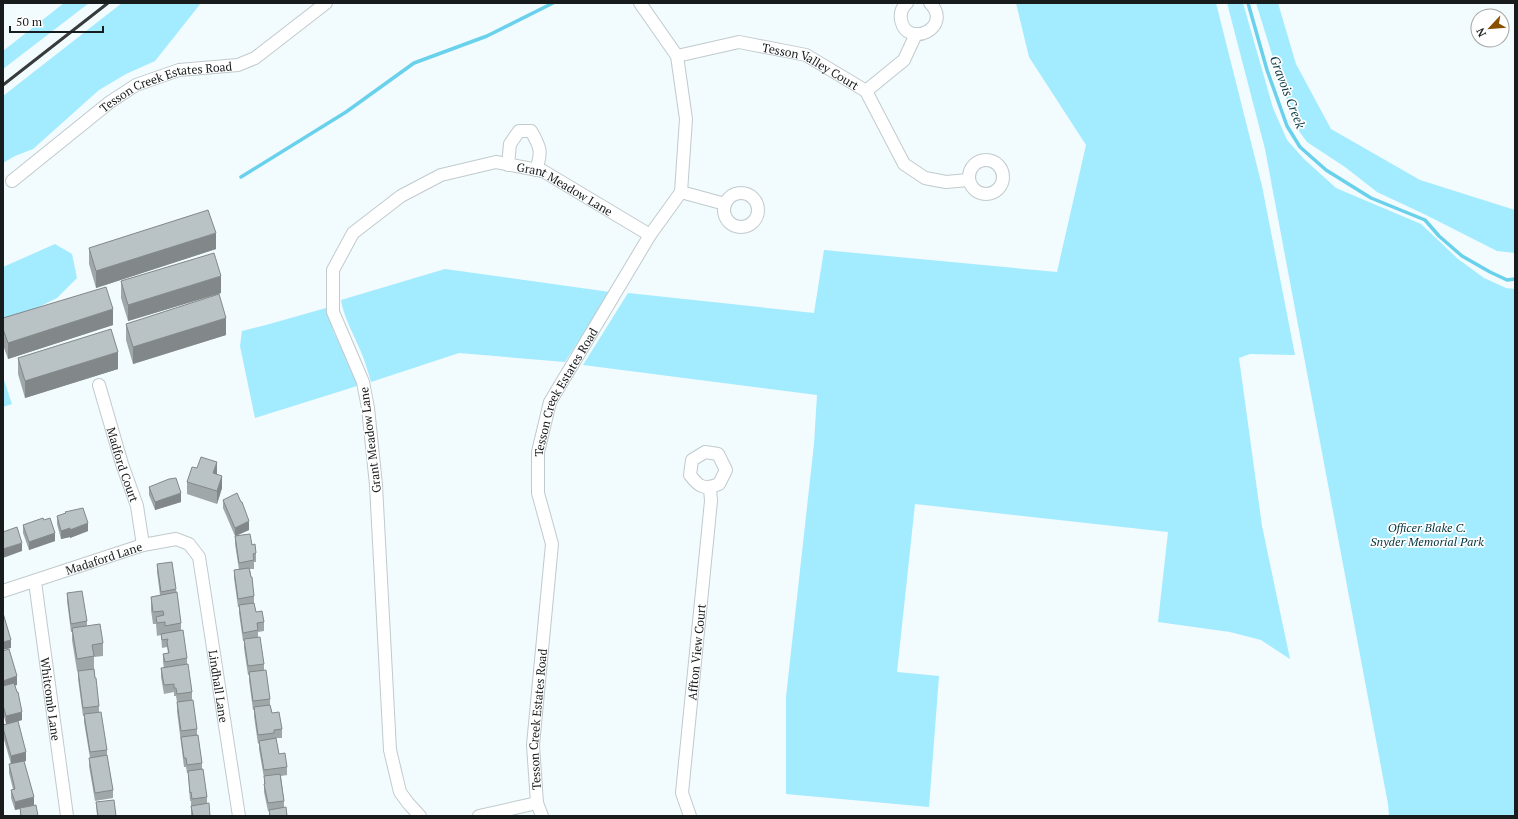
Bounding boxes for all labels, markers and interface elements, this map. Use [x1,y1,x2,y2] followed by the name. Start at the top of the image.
[10,8,103,34] scale bar
[1470,8,1510,48] north arrow
[16,14,43,29] text: 50 m
[1473,25,1489,39] text: N
[761,39,862,93] street label: Tesson Valley Court
[1266,53,1310,132] water label: Gravois Creek
[96,58,233,115] street label: Tesson Creek Estates Road
[516,159,616,219] street label: Grant Meadow Lane
[531,325,601,457] street label: Tesson Creek Estates Road
[356,386,384,494] street label: Grant Meadow Lane
[104,425,143,504] street label: Madford Court
[1370,520,1484,549] park label: Officer Blake C. Snyder Memorial Park
[63,538,144,577] street label: Madaford Lane
[684,603,708,701] street label: Affton View Court
[525,648,550,790] street label: Tesson Creek Estates Road
[206,649,232,724] street label: Lindhall Lane
[38,656,64,742] street label: Whitcomb Lane

